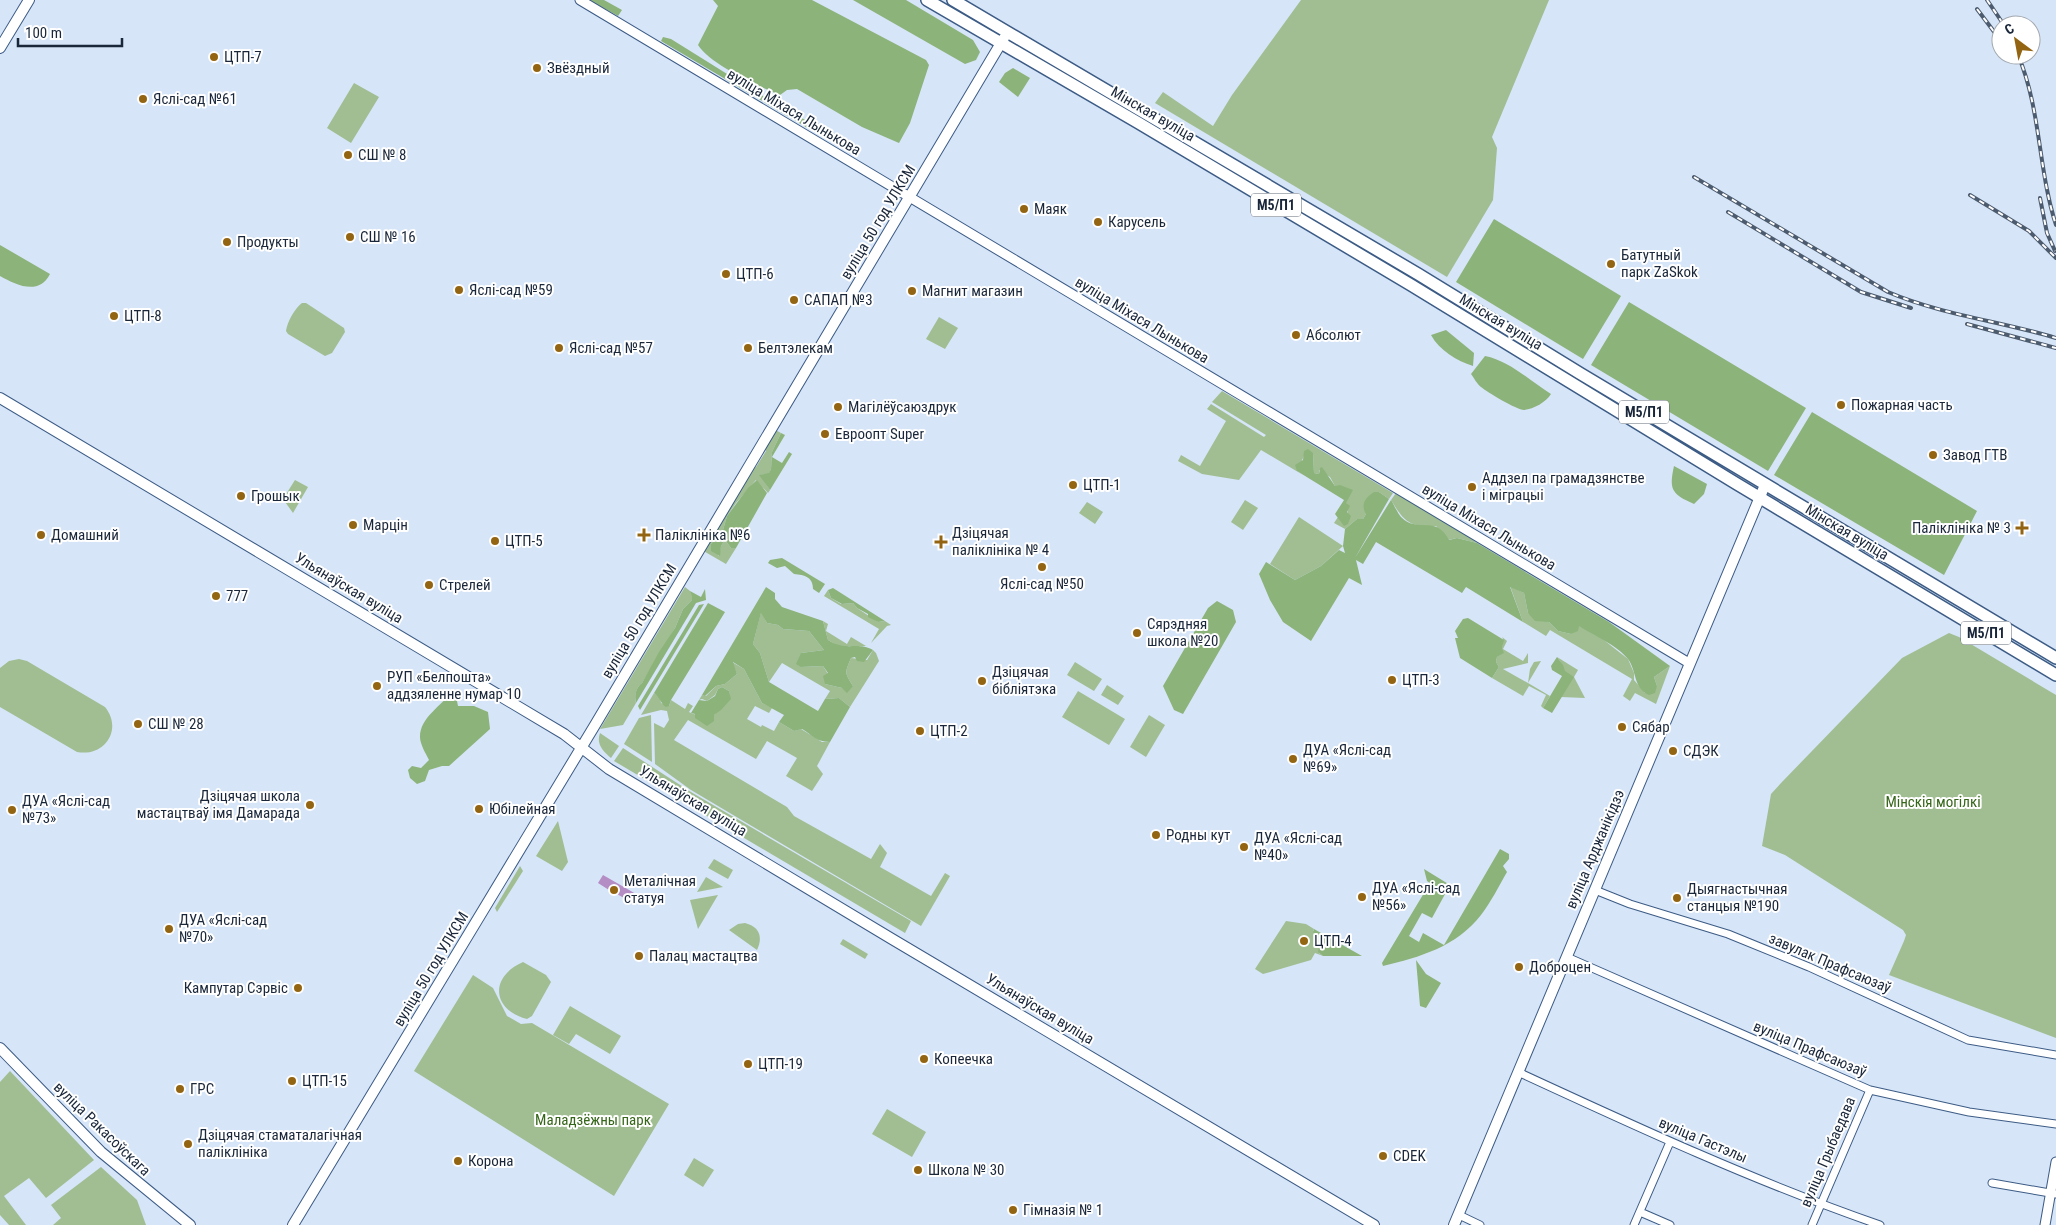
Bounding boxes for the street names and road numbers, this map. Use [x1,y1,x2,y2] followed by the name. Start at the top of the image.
[724,65,864,159] street label: вуліца Міхася Лынькова
[1108,83,1198,145] street label: Мінская вуліца
[837,162,919,282] street label: вуліца 50 год УЛКСМ
[1251,194,1301,216] road number: М5/П1
[1072,273,1212,367] street label: вуліца Міхася Лынькова
[1456,290,1546,354] street label: Мінская вуліца
[1619,401,1669,424] road number: М5/П1
[1419,480,1559,574] street label: вуліца Міхася Лынькова
[1802,500,1892,564] street label: Мінская вуліца
[292,549,406,627] street label: Ульянаўская вуліца
[598,561,680,681] street label: вуліца 50 год УЛКСМ
[1961,622,2011,644] road number: М5/П1
[636,762,750,840] street label: Ульянаўская вуліца
[1562,787,1628,911] street label: вуліца Арджанікідзэ
[390,909,472,1029] street label: вуліца 50 год УЛКСМ
[1766,929,1894,997] street label: завулак Прафсаюзаў
[983,970,1097,1048] street label: Ульянаўская вуліца
[1751,1017,1869,1081] street label: вуліца Прафсаюзаў
[50,1078,154,1180] street label: вуліца Ракасоўскага
[1797,1094,1859,1210] street label: вуліца Грыбаедава
[1656,1113,1750,1167] street label: вуліца Гастэлы

